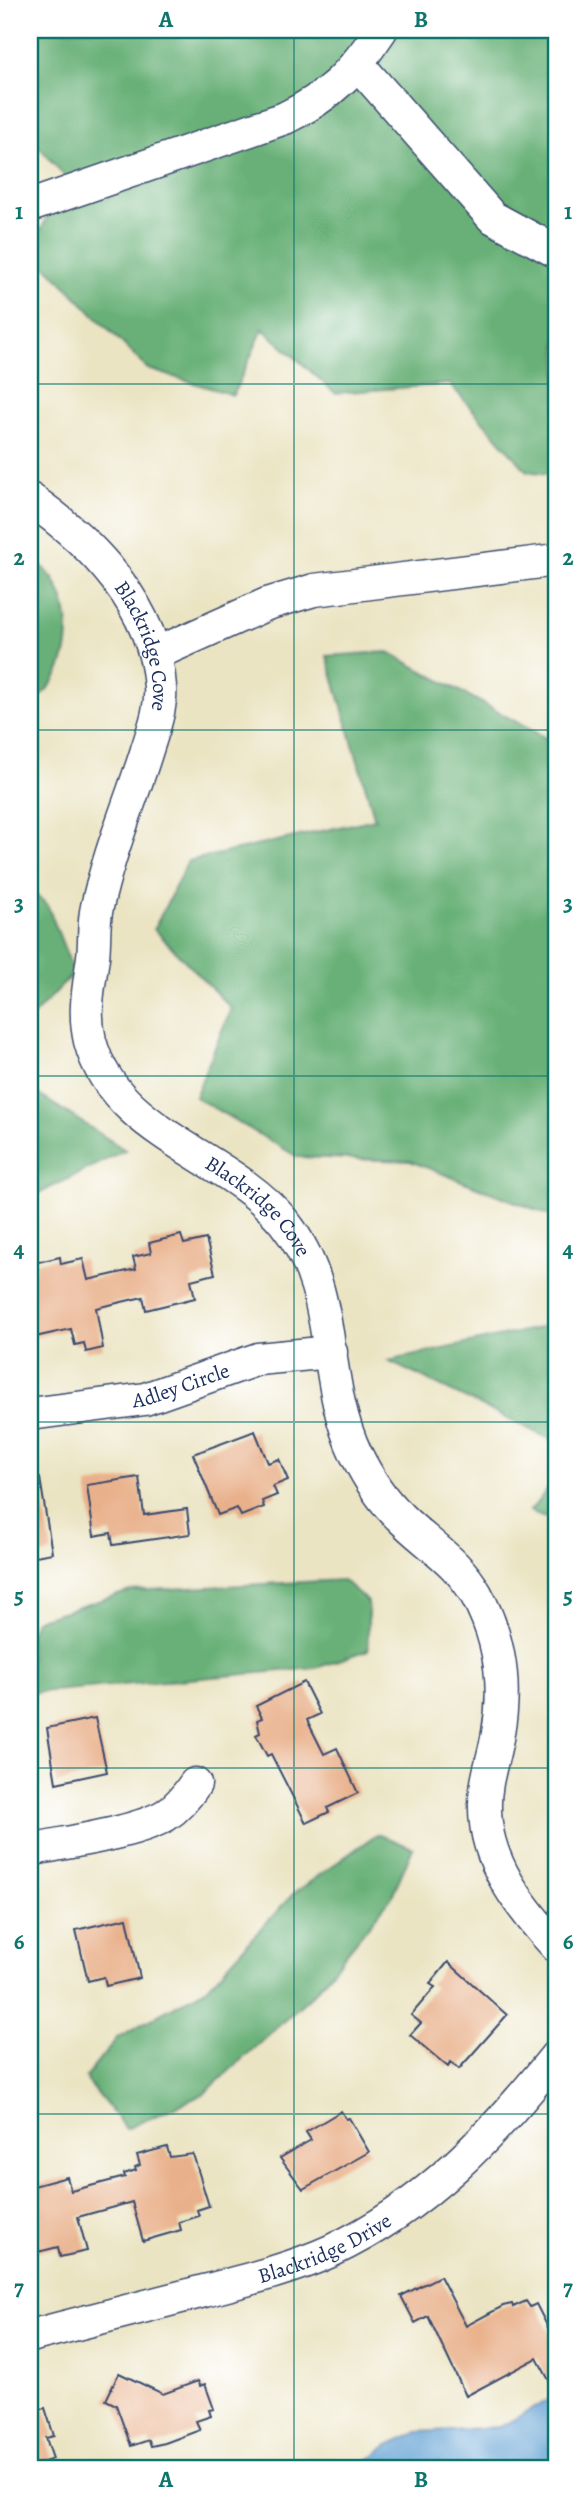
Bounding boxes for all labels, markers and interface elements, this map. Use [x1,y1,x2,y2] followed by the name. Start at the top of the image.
[158,4,174,35] text: A
[414,4,428,35] text: B
[15,196,23,227] text: 1
[564,196,572,227] text: 1
[13,542,25,573] text: 2
[562,542,574,573] text: 2
[108,575,174,713] street label: Blackridge Cove
[14,888,24,919] text: 3
[563,888,573,919] text: 3
[200,1149,317,1261] street label: Blackridge Cove
[14,1234,25,1265] text: 4
[563,1234,574,1265] text: 4
[130,1356,233,1415] street label: Adley Circle
[14,1580,24,1611] text: 5
[563,1580,573,1611] text: 5
[14,1926,25,1957] text: 6
[563,1926,574,1957] text: 6
[255,2207,397,2290] street label: Blackridge Drive
[14,2272,24,2303] text: 7
[563,2272,573,2303] text: 7
[158,2464,174,2495] text: A
[414,2464,428,2495] text: B

